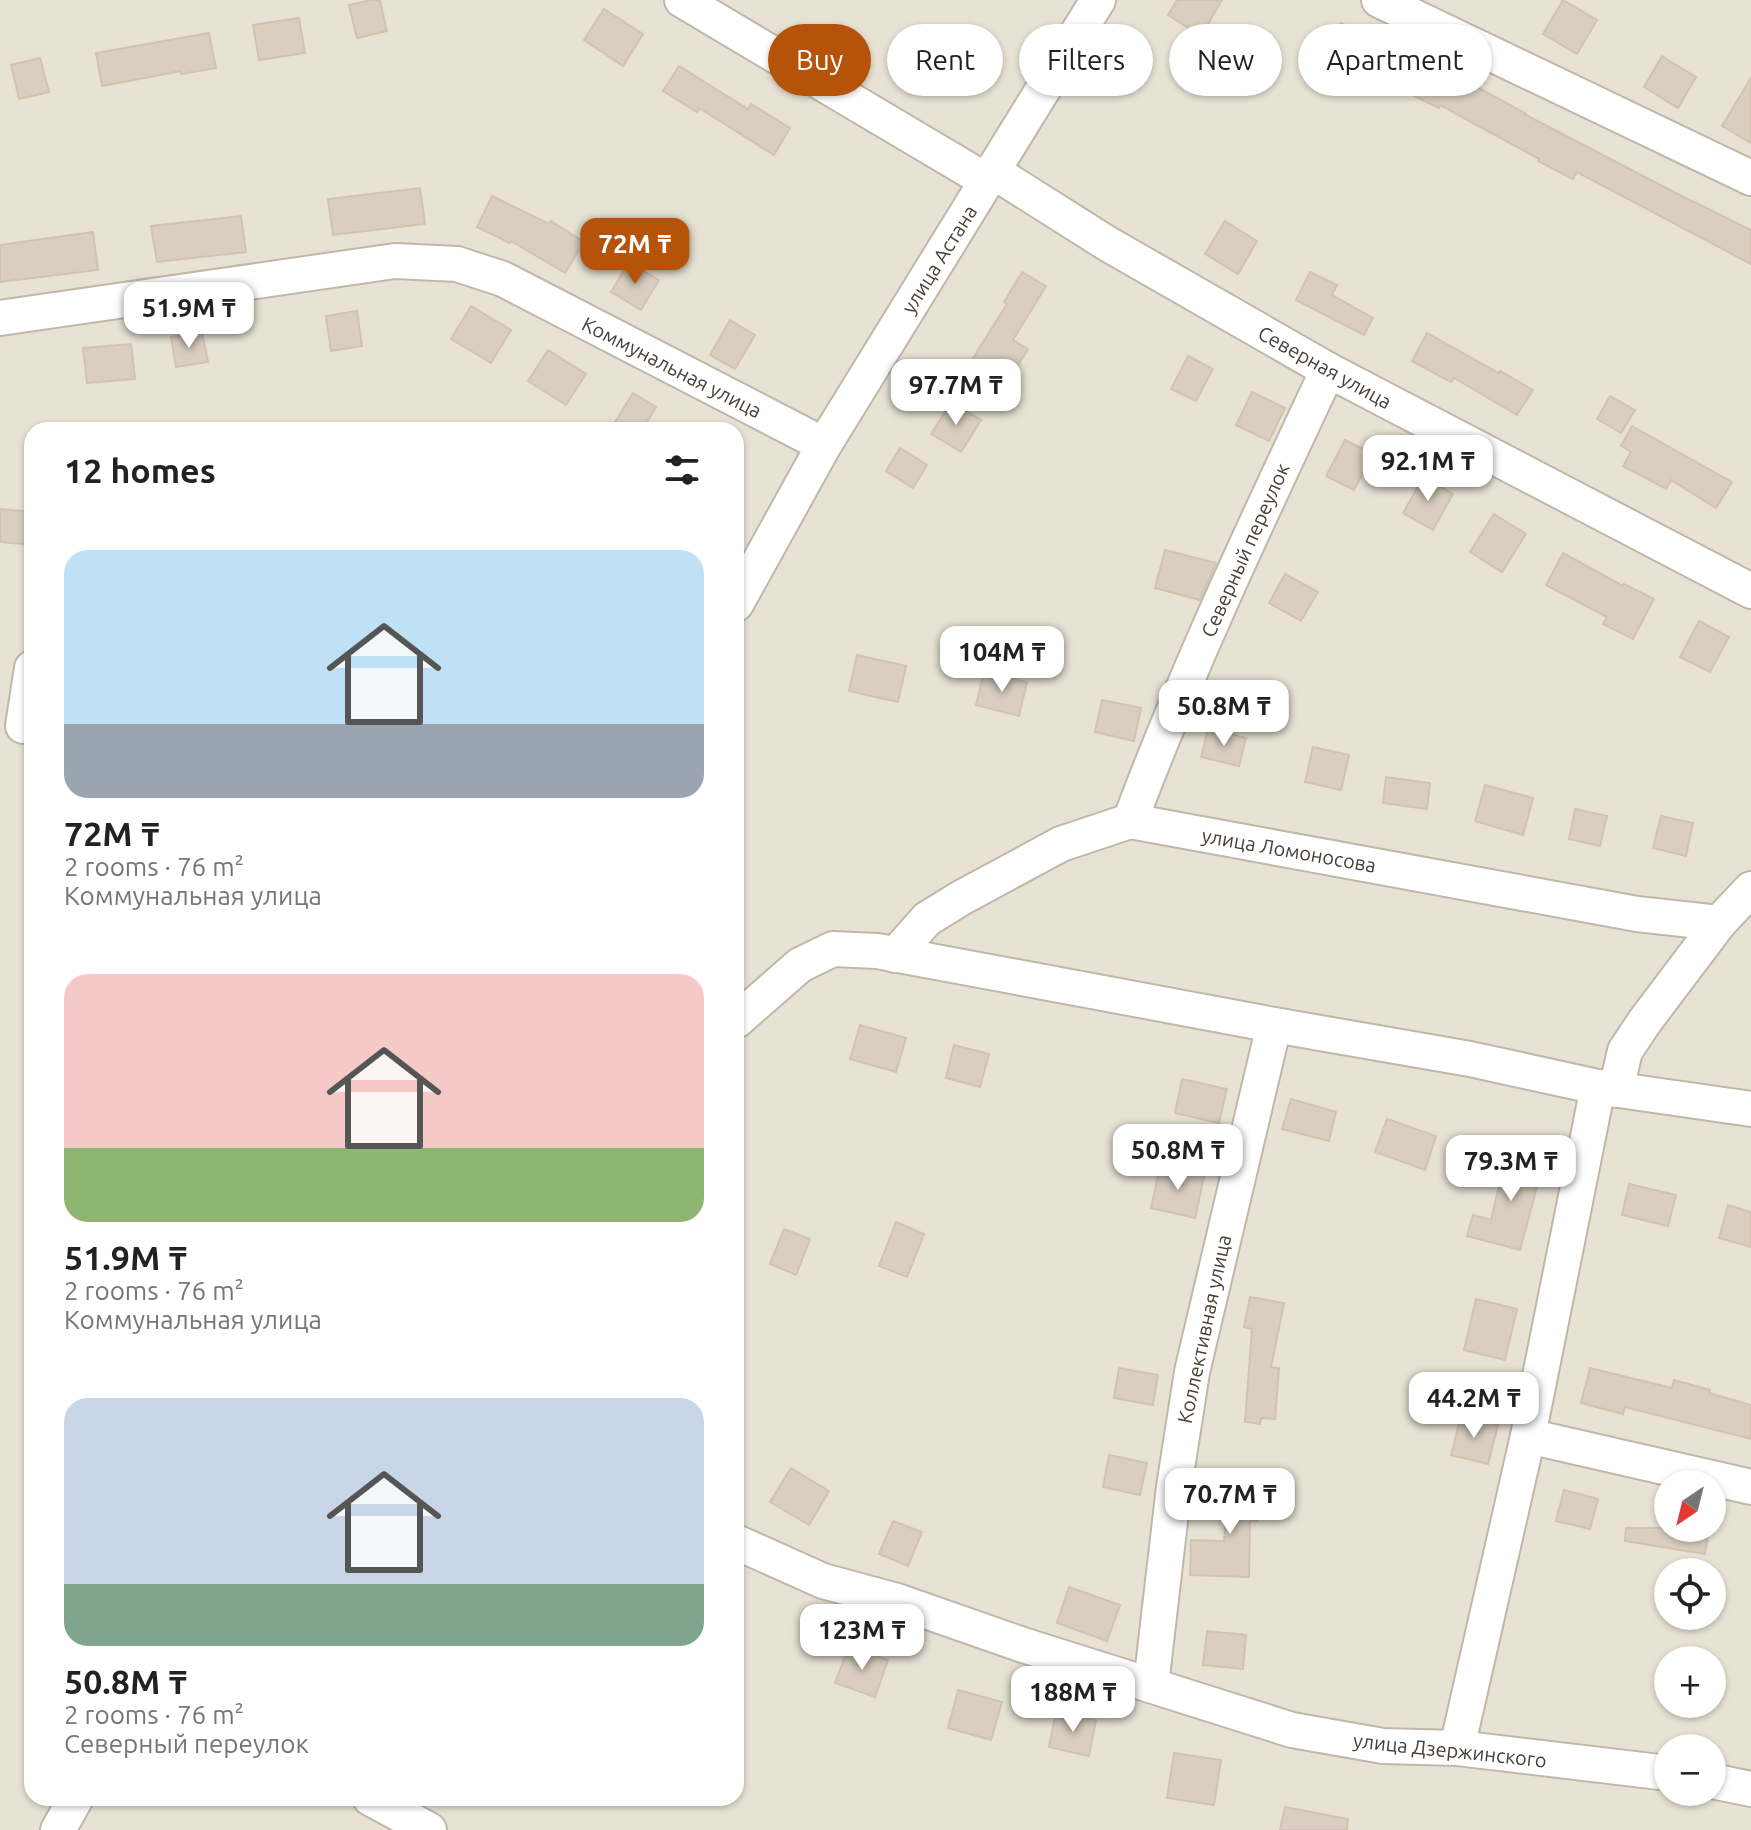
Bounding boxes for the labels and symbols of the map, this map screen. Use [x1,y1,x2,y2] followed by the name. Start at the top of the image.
[897,201,981,317] street label: улица Астана
[579,218,691,286] pin: 72M ₸
[115,282,263,350] pin: 51.9M ₸
[578,312,766,422] street label: Коммунальная улица
[1254,321,1396,413] street label: Северная улица
[882,359,1030,427] pin: 97.7M ₸
[1354,435,1502,503] pin: 92.1M ₸
[1196,459,1294,641] street label: Северный переулок
[937,626,1067,694] pin: 104M ₸
[1150,680,1298,748] pin: 50.8M ₸
[1200,823,1378,877] street label: улица Ломоносова
[1104,1124,1252,1192] pin: 50.8M ₸
[1437,1135,1585,1203] pin: 79.3M ₸
[1173,1233,1235,1425] street label: Коллективная улица
[1400,1372,1548,1440] pin: 44.2M ₸
[1156,1468,1304,1536] pin: 70.7M ₸
[1654,1470,1726,1542] north arrow
[797,1604,927,1672] pin: 123M ₸
[1008,1666,1138,1734] pin: 188M ₸
[1352,1728,1548,1772] street label: улица Дзержинского

